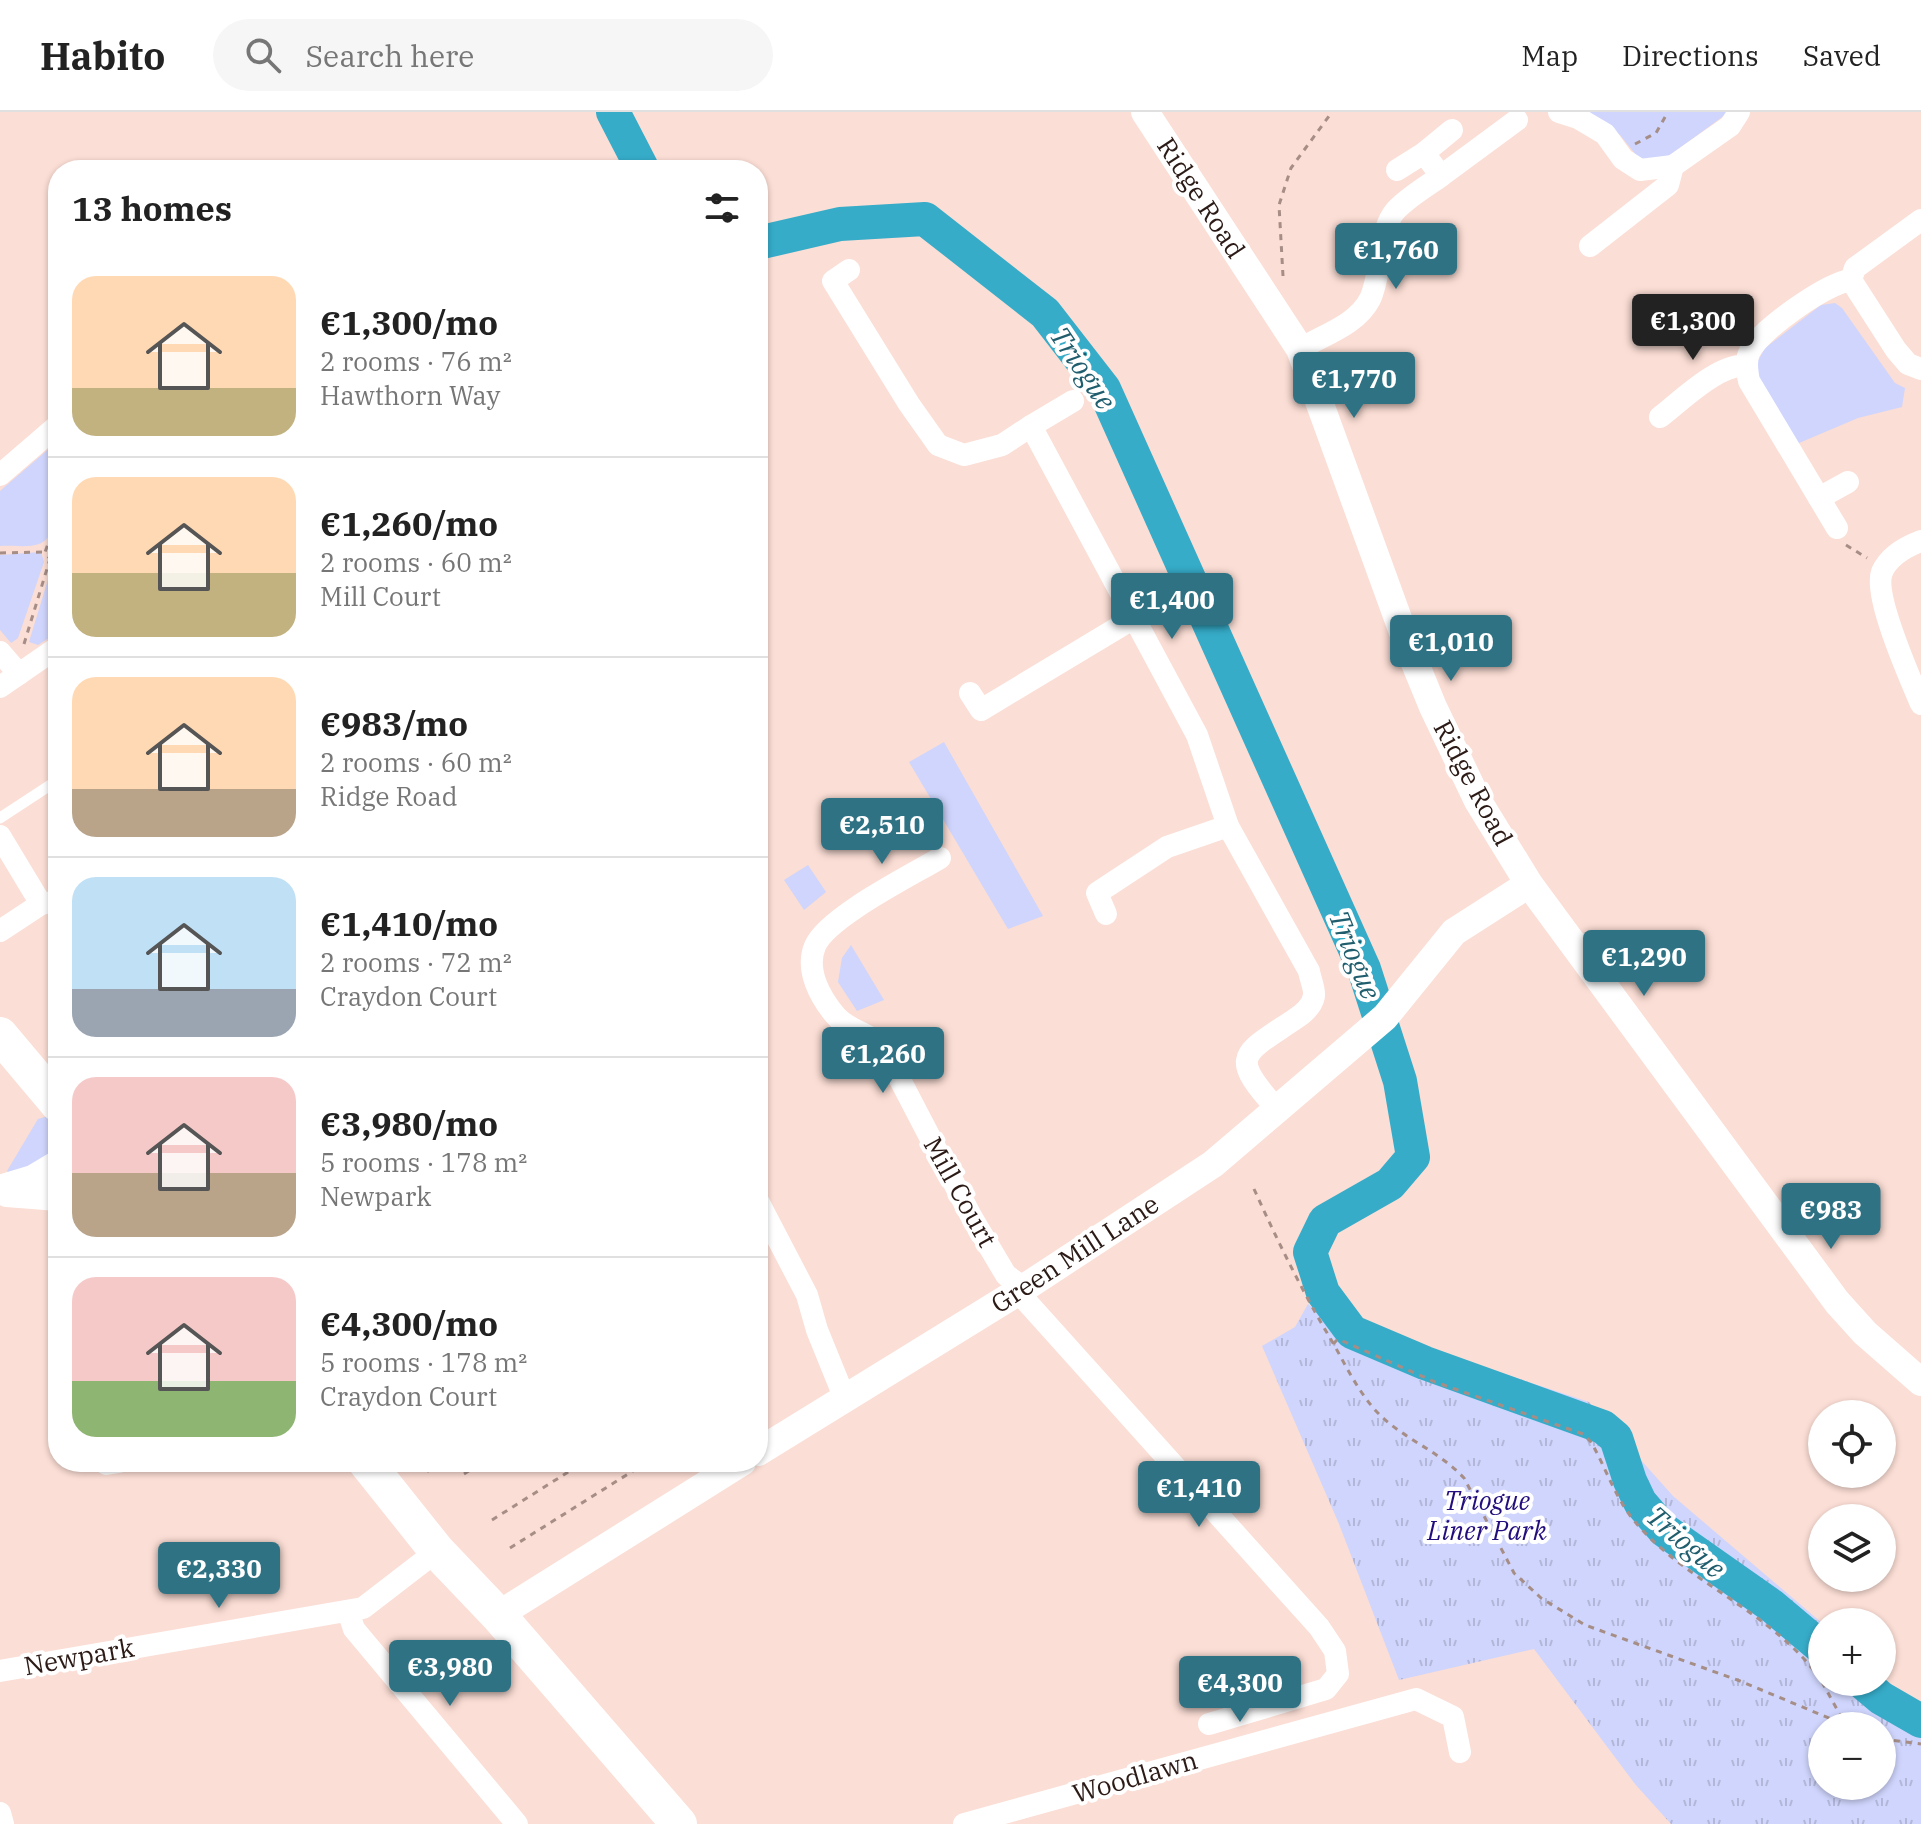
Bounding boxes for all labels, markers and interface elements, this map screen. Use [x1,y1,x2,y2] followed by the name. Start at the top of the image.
[213,19,773,91] search box
[40,31,165,80] text: Habito
[241,33,285,77] icon: search
[305,36,474,75] text: Search here
[1521,37,1578,74] text: Map
[1622,37,1759,74] text: Directions
[1803,37,1881,74] text: Saved
[1150,131,1254,264] street label: Ridge Road
[72,186,232,230] text: 13 homes
[700,186,744,230] icon: filters
[1331,223,1461,291] pin: €1,760
[1353,232,1439,266] text: €1,760
[1628,294,1758,362] pin: €1,300
[320,300,498,344] text: €1,300/mo
[1650,303,1736,337] text: €1,300
[136,308,232,404] icon: home
[1042,319,1125,417] water label: Triogue
[320,344,512,378] text: 2 rooms · 76 m²
[1289,352,1419,420] pin: €1,770
[1311,361,1397,395] text: €1,770
[320,378,500,412] text: Hawthorn Way
[320,501,498,545] text: €1,260/mo
[136,509,232,605] icon: home
[320,545,512,579] text: 2 rooms · 60 m²
[1107,573,1237,641] pin: €1,400
[320,579,441,613] text: Mill Court
[1129,582,1215,616] text: €1,400
[1386,615,1516,683] pin: €1,010
[1408,624,1494,658] text: €1,010
[320,701,468,745] text: €983/mo
[136,709,232,805] icon: home
[1427,714,1521,851] street label: Ridge Road
[320,745,512,779] text: 2 rooms · 60 m²
[320,779,457,813] text: Ridge Road
[817,798,947,866] pin: €2,510
[839,807,925,841] text: €2,510
[320,901,498,945] text: €1,410/mo
[1321,905,1390,1005] water label: Triogue
[136,909,232,1005] icon: home
[1579,930,1709,998] pin: €1,290
[1601,939,1687,973] text: €1,290
[320,945,512,979] text: 2 rooms · 72 m²
[320,979,497,1013] text: Craydon Court
[818,1027,948,1095] pin: €1,260
[840,1036,926,1070] text: €1,260
[320,1101,498,1145] text: €3,980/mo
[136,1109,232,1205] icon: home
[917,1130,1005,1253] street label: Mill Court
[320,1145,527,1179] text: 5 rooms · 178 m²
[320,1179,431,1213] text: Newpark
[1784,1183,1878,1251] pin: €983
[984,1186,1165,1320] street label: Green Mill Lane
[1800,1192,1862,1226] text: €983
[320,1301,498,1345] text: €4,300/mo
[136,1309,232,1405] icon: home
[320,1345,527,1379] text: 5 rooms · 178 m²
[320,1379,497,1413] text: Craydon Court
[1808,1400,1896,1800] map controls
[1808,1400,1896,1488] button: locate
[1134,1461,1264,1529] pin: €1,410
[1156,1470,1242,1504] text: €1,410
[1426,1483,1547,1547] park label: Triogue Liner Park
[1639,1497,1734,1586] water label: Triogue
[1808,1504,1896,1592] button: layers
[154,1542,284,1610] pin: €2,330
[176,1551,262,1585] text: €2,330
[1808,1608,1896,1696] button: +
[21,1630,137,1682] street label: Newpark
[385,1640,515,1708] pin: €3,980
[407,1649,493,1683] text: €3,980
[1175,1656,1305,1724] pin: €4,300
[1197,1665,1283,1699] text: €4,300
[1808,1712,1896,1800] button: −
[1068,1742,1201,1810] street label: Woodlawn

